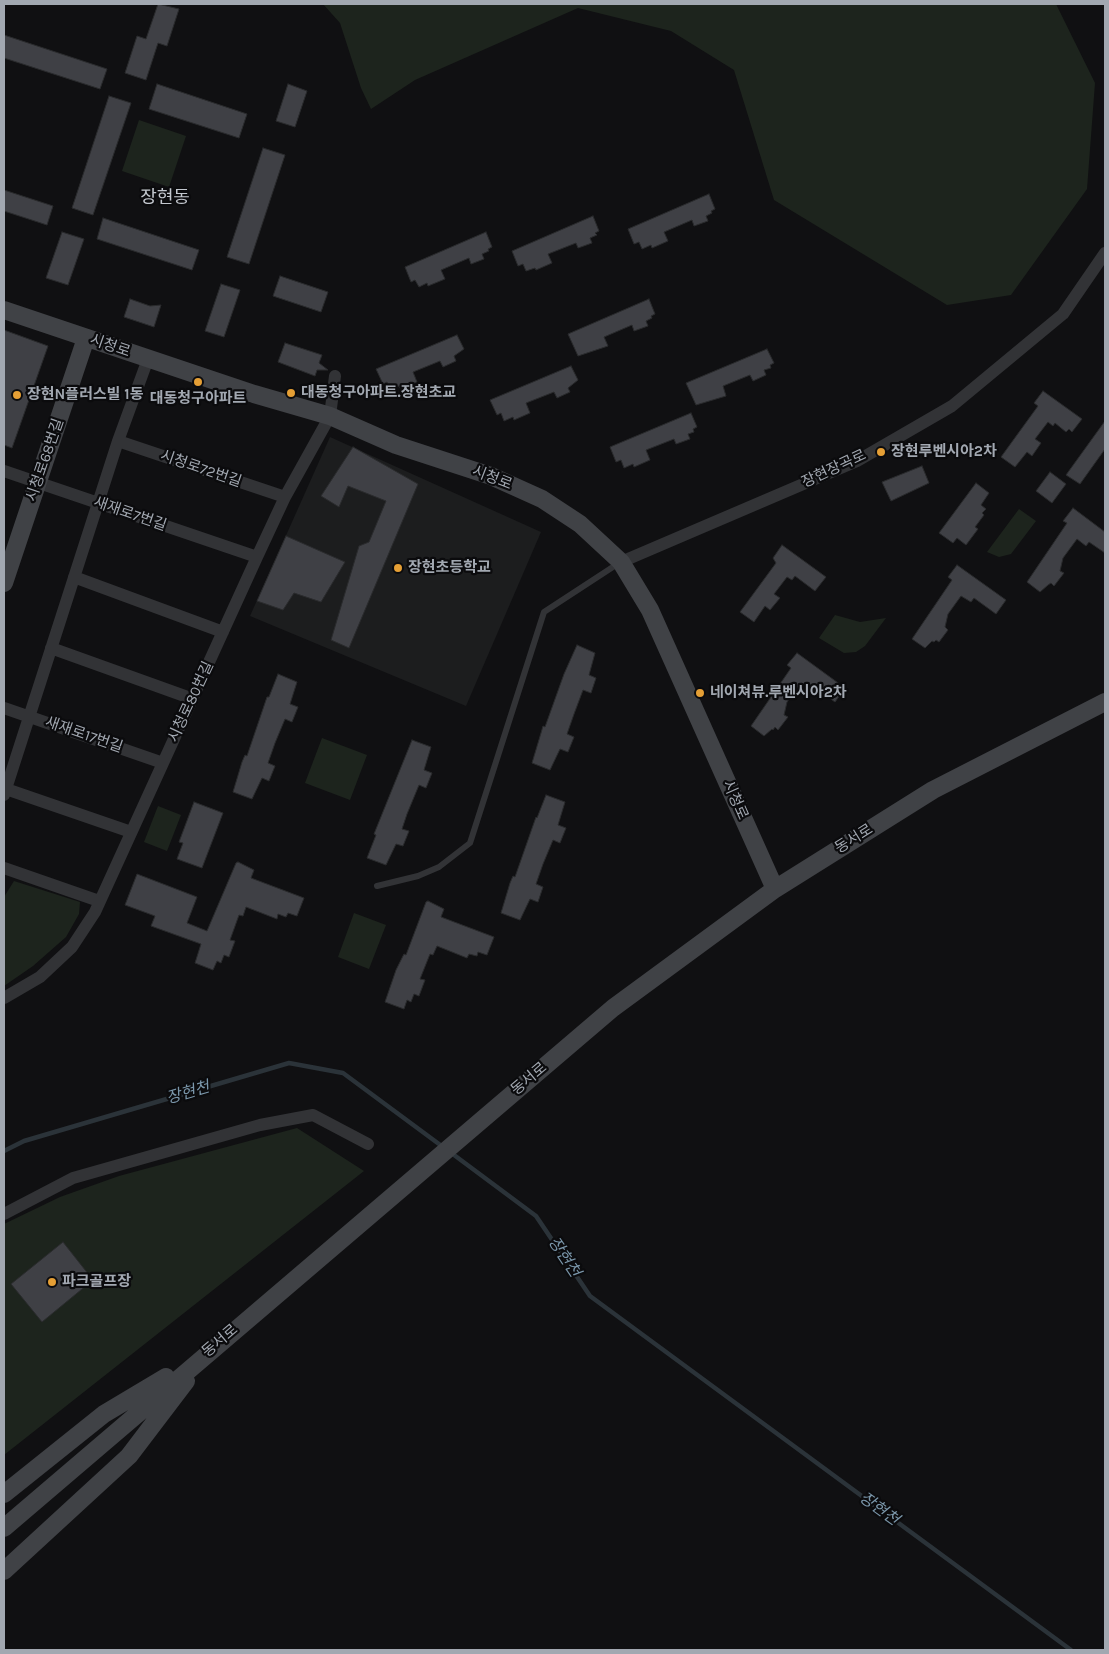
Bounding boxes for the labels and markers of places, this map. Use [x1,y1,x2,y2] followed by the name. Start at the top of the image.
[192,376,204,388] marker: 대동청구아파트
[301,384,456,402] place label: 대동청구아파트.장현초교
[27,386,143,404] place label: 장현N플러스빌 1동
[285,387,297,399] marker: 대동청구아파트.장현초교
[11,389,23,401] marker: 장현N플러스빌 1동
[150,390,246,408] place label: 대동청구아파트
[891,443,997,461] place label: 장현루벤시아2차
[875,446,887,458] marker: 장현루벤시아2차
[408,559,491,577] place label: 장현초등학교
[392,562,404,574] marker: 장현초등학교
[710,684,846,702] place label: 네이쳐뷰.루벤시아2차
[694,687,706,699] marker: 네이쳐뷰.루벤시아2차
[62,1273,131,1291] place label: 파크골프장
[46,1276,58,1288] marker: 파크골프장

